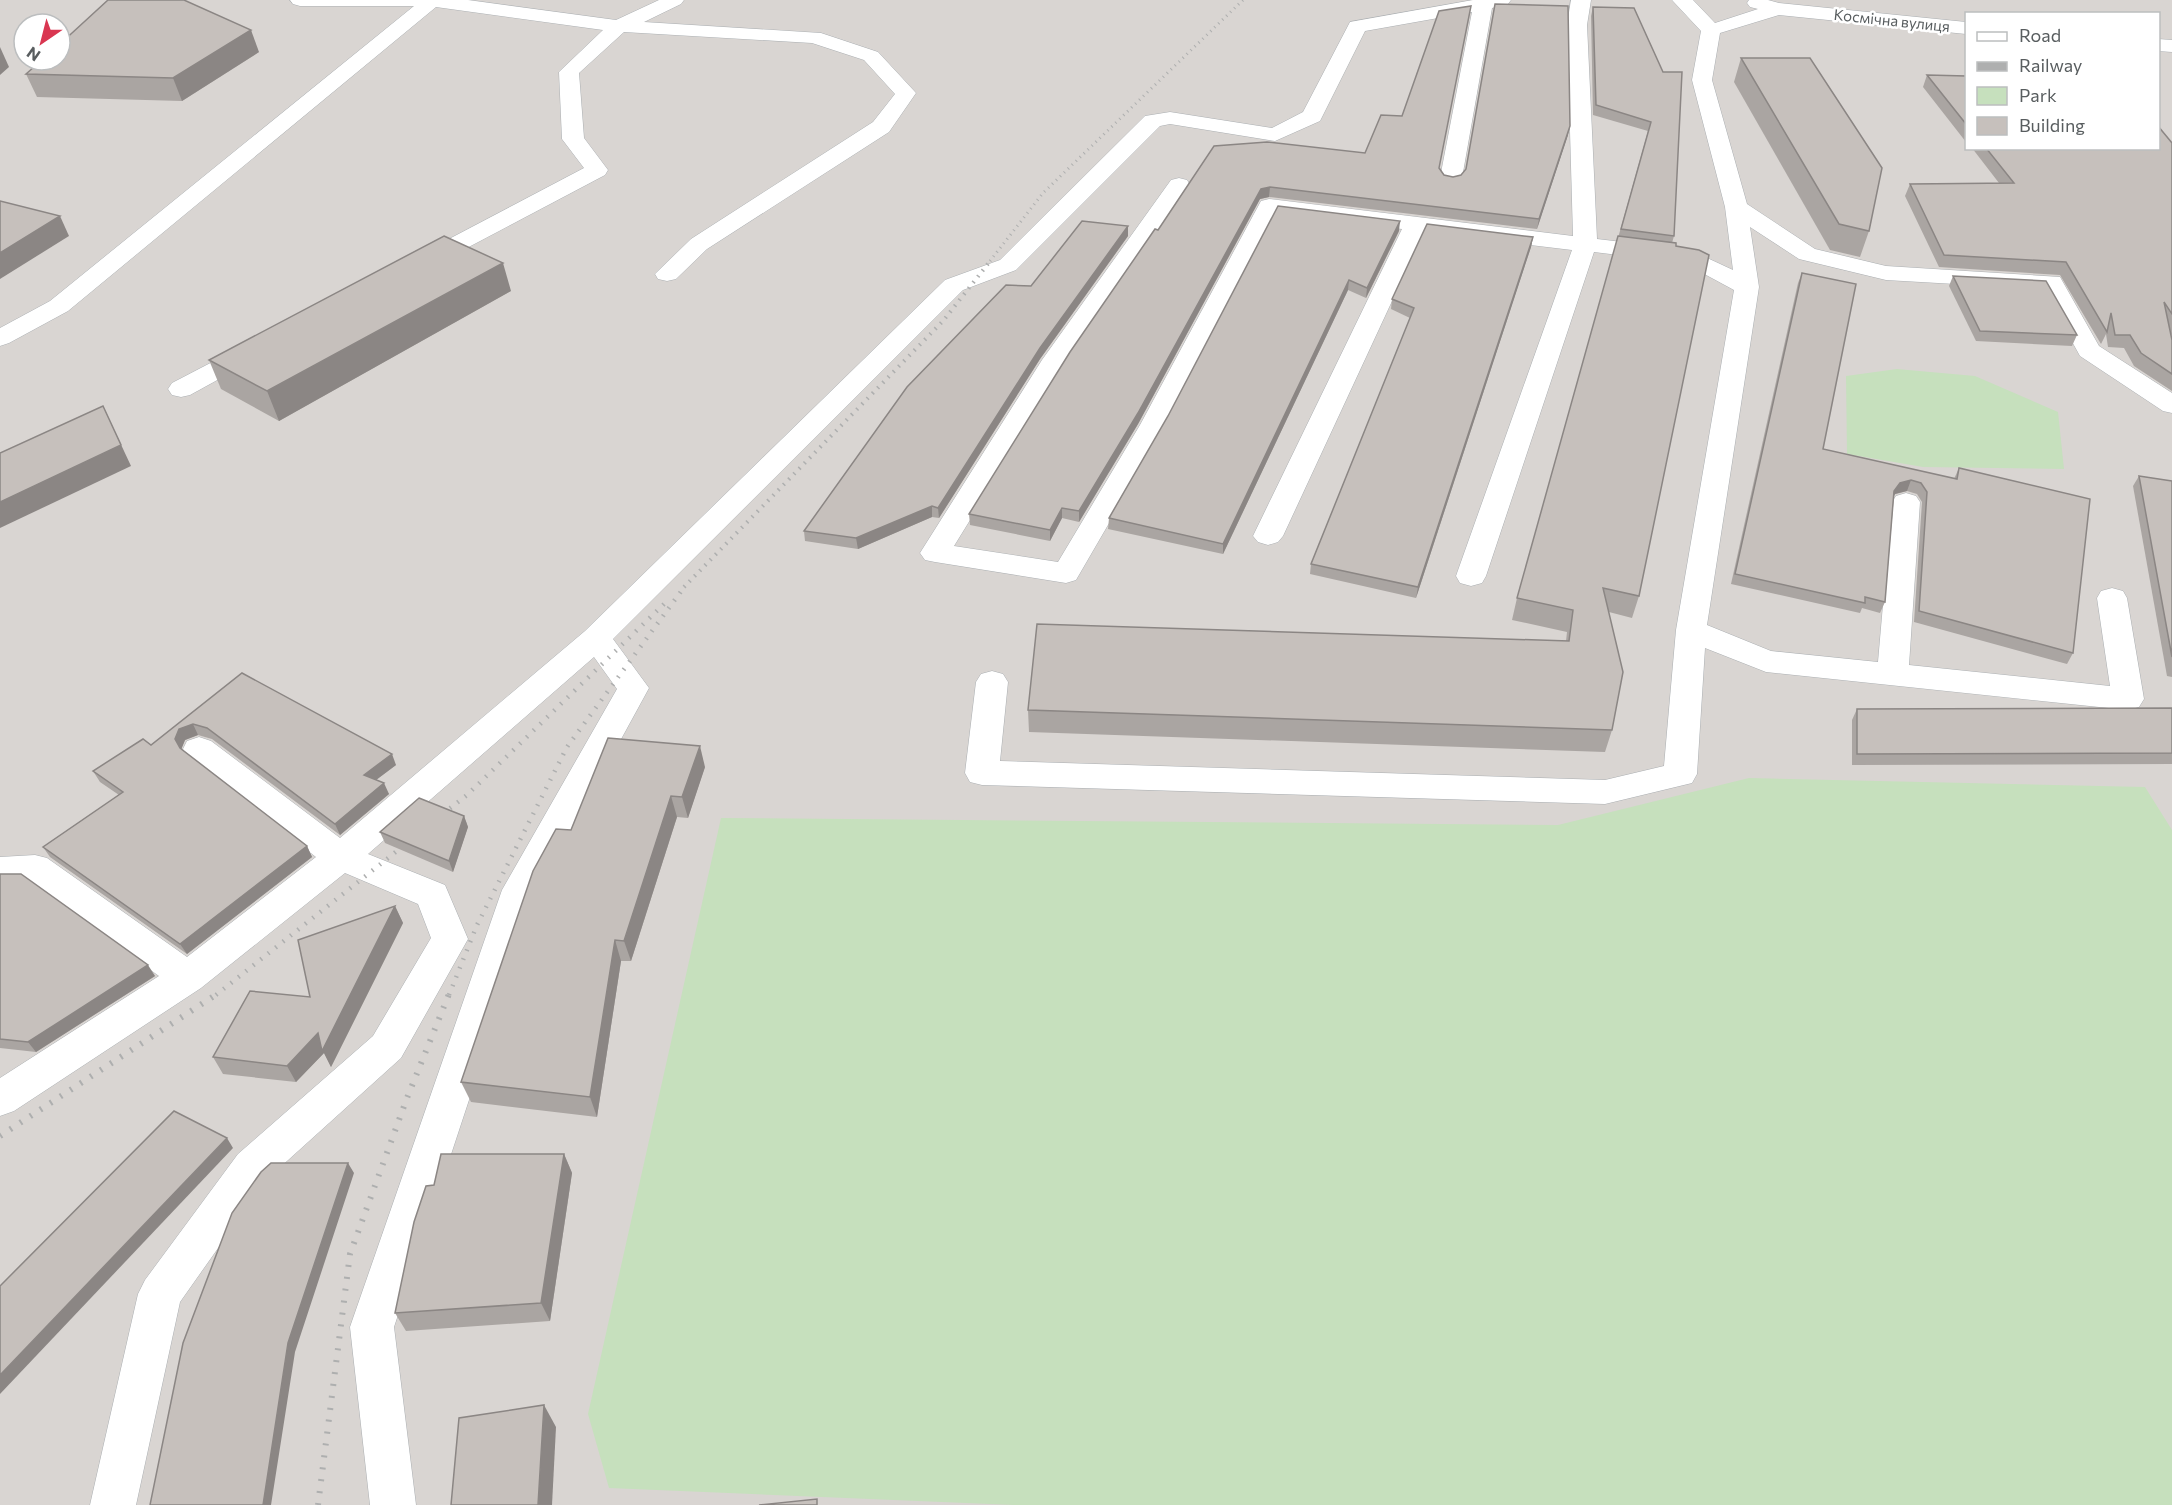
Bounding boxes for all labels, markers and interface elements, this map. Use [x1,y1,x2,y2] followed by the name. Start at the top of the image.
[1833,5,1951,35] street label: Космічна вулиця
[12,12,72,72] north arrow
[1965,12,2160,150] legend
[2019,24,2061,46] text: Road
[23,43,43,66] text: N
[2019,54,2082,76] text: Railway
[2019,84,2057,106] text: Park
[2019,114,2085,136] text: Building

